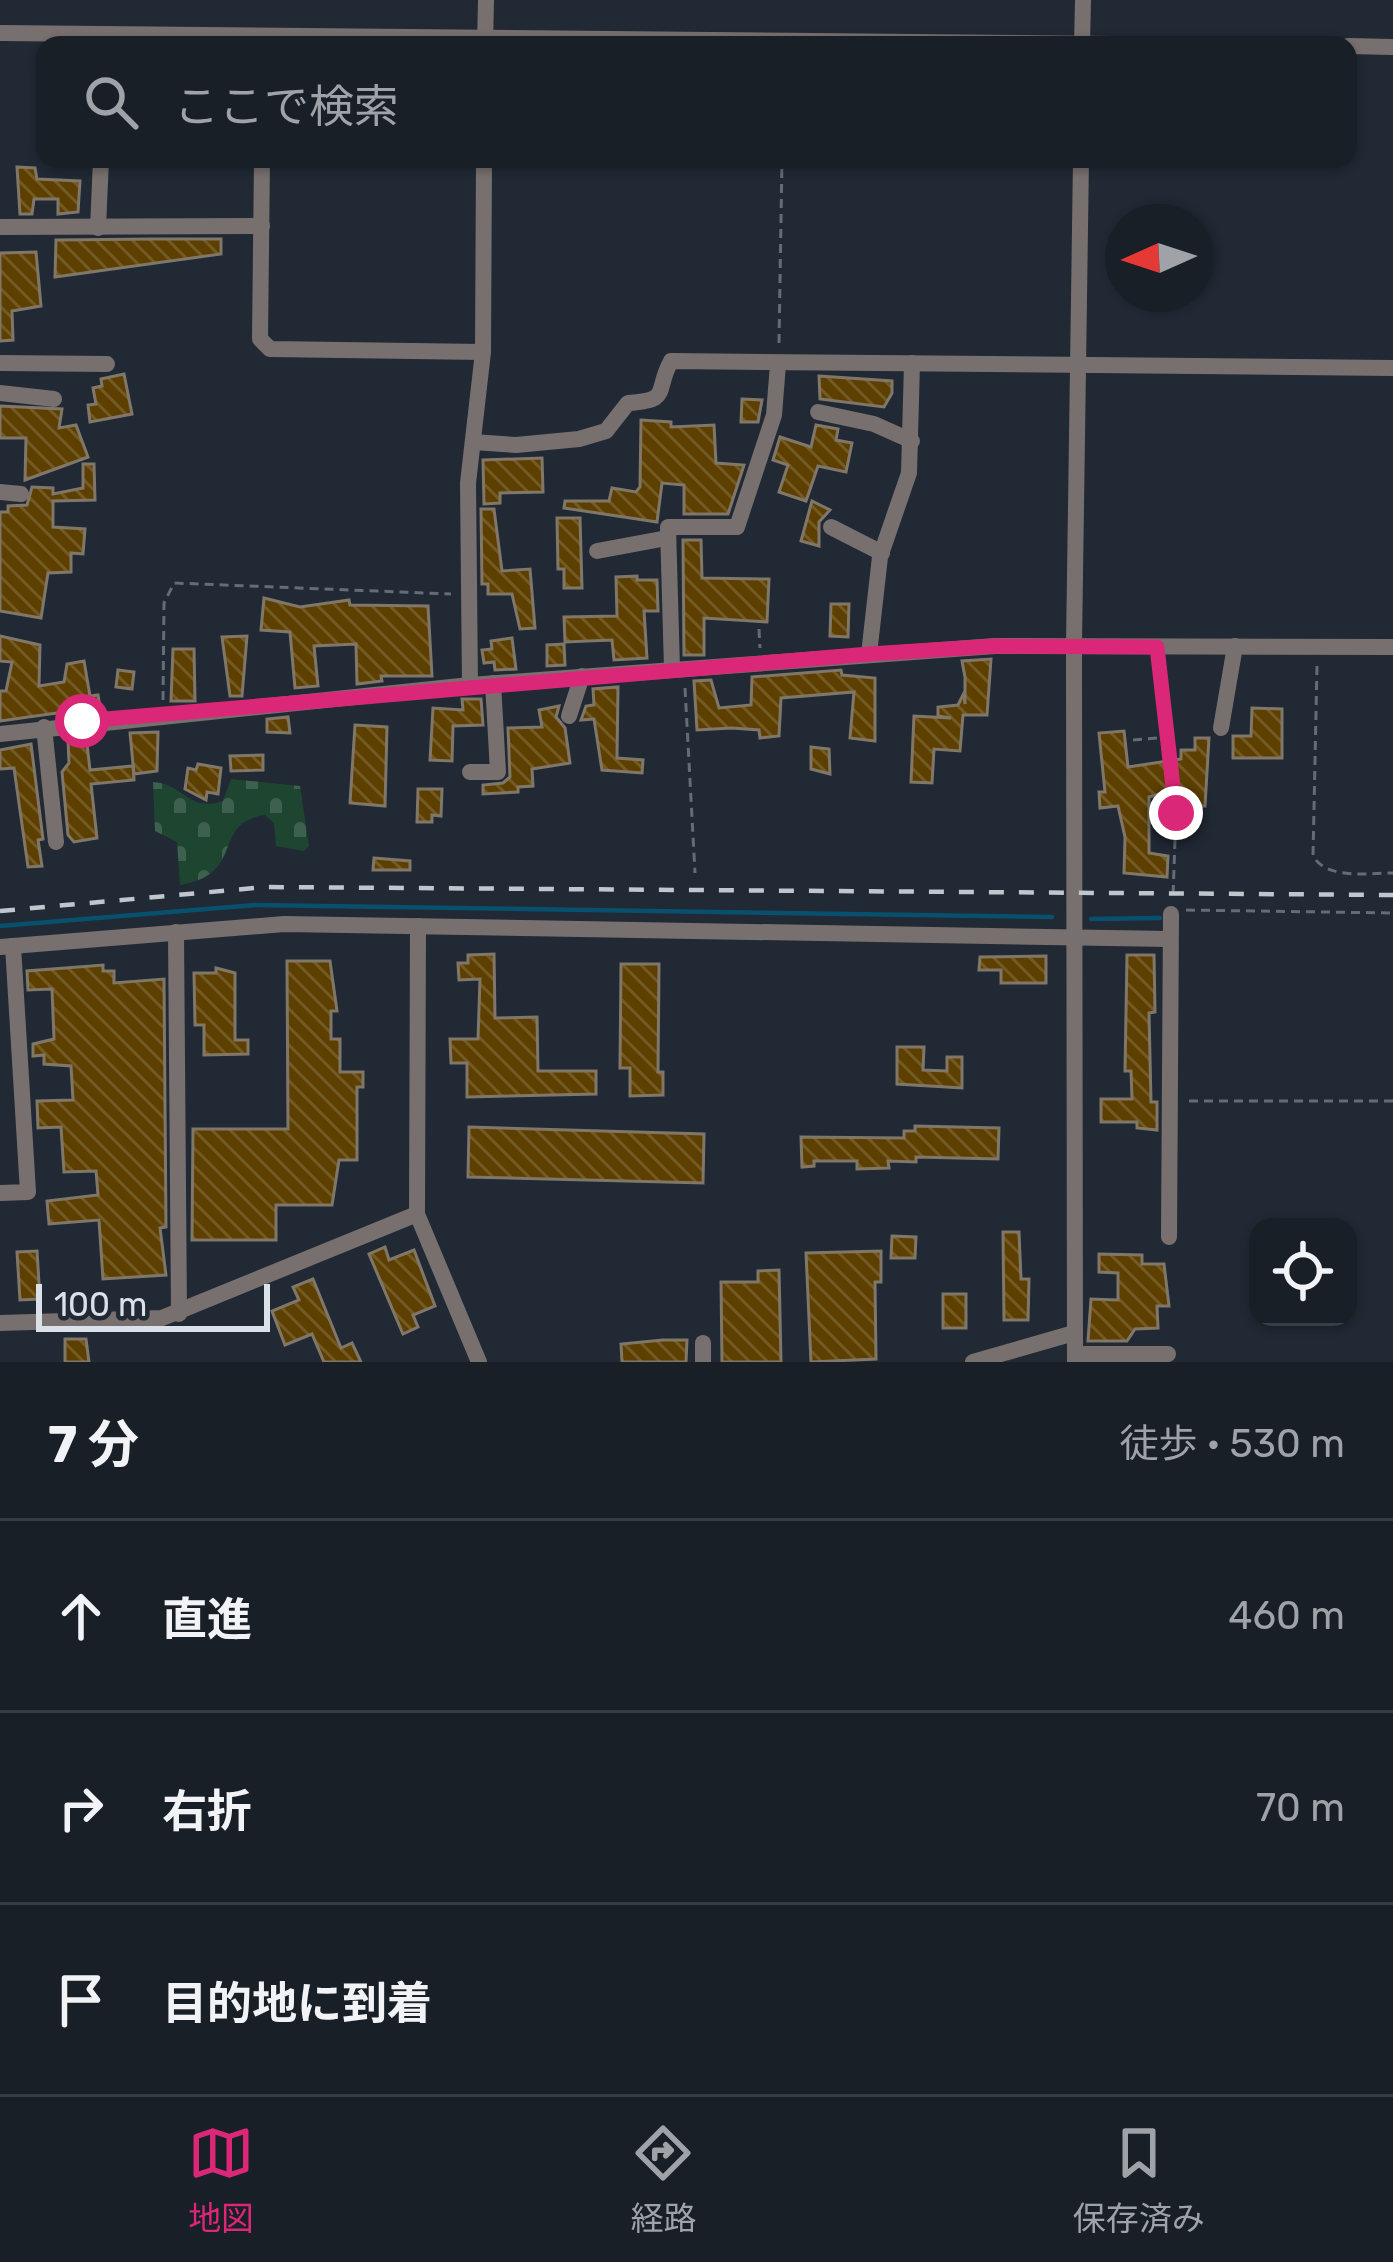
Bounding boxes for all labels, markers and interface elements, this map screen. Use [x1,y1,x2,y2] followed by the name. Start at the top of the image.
[36,36,1357,168] search box
[78,69,144,135] icon: search
[174,80,399,133] text: ここで検索
[1105,204,1213,312] north arrow
[55,694,109,748] route start
[1149,786,1203,840] route end
[1249,1218,1357,1326] map controls
[1249,1218,1357,1326] button: locate
[36,1278,270,1331] scale bar
[54,1285,147,1324] text: 100 m
[48,1414,139,1475] text: 7 分
[1119,1421,1345,1467] text: 徒歩 · 530 m
[48,1583,114,1649] icon: ahead
[162,1593,252,1646] text: 直進
[1228,1593,1345,1639] text: 460 m
[48,1775,114,1841] icon: right
[162,1785,252,1838] text: 右折
[1256,1785,1345,1831] text: 70 m
[48,1967,114,2033] icon: arrive
[162,1977,432,2030] text: 目的地に到着
[188,2120,254,2240] tab: 地図
[630,2120,696,2240] tab: 経路
[1073,2120,1205,2240] tab: 保存済み

